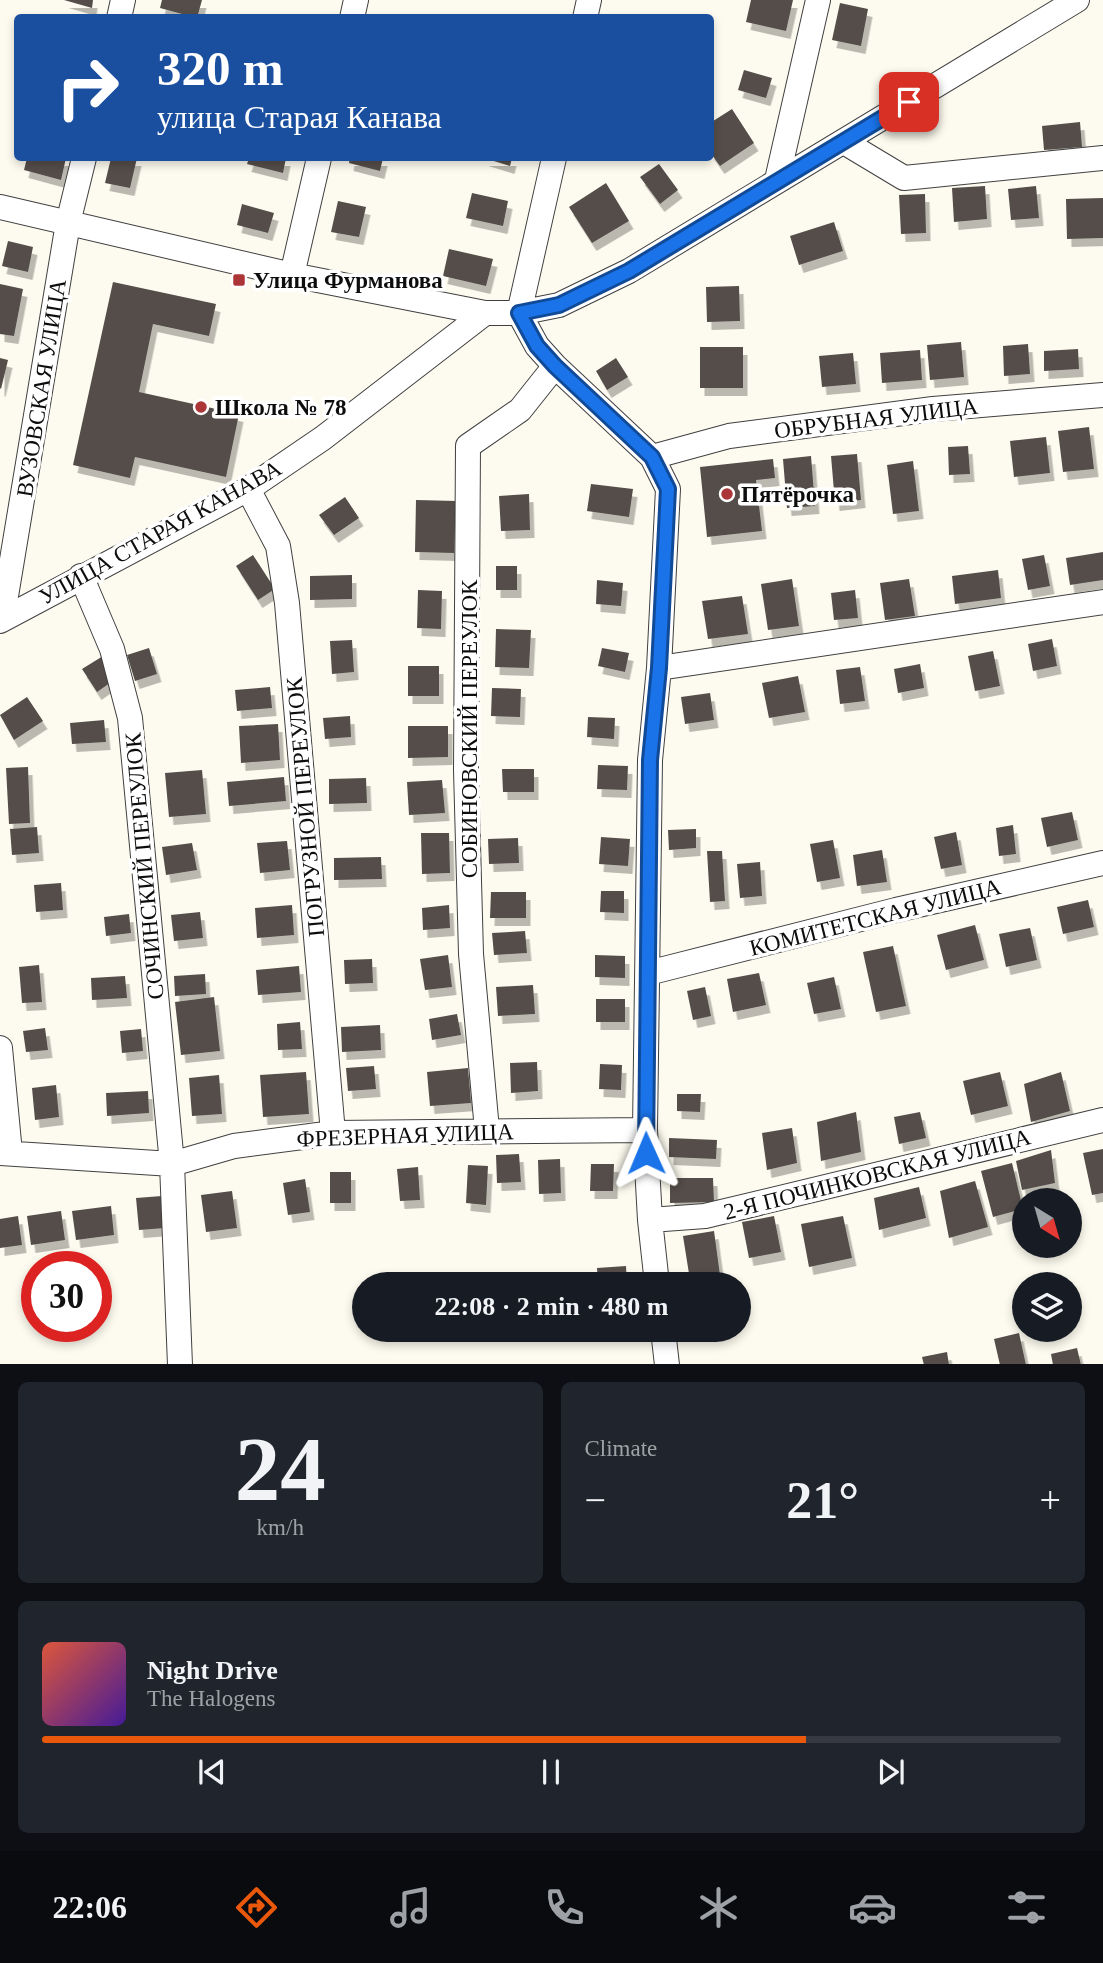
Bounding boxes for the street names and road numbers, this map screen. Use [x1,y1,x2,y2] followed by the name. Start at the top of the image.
[12,277,71,499] street label: ВУЗОВСКАЯ УЛИЦА
[773,394,980,443] street label: ОБРУБНАЯ УЛИЦА
[35,455,286,610] street label: УЛИЦА СТАРАЯ КАНАВА
[457,579,482,878] street label: СОБИНОВСКИЙ ПЕРЕУЛОК
[282,675,329,938] street label: ПОГРУЗНОЙ ПЕРЕУЛОК
[120,731,169,1001] street label: СОЧИНСКИЙ ПЕРЕУЛОК
[747,874,1004,961] street label: КОМИТЕТСКАЯ УЛИЦА
[296,1119,514,1152] street label: ФРЕЗЕРНАЯ УЛИЦА
[721,1124,1033,1225] street label: 2-Я ПОЧИНКОВСКАЯ УЛИЦА

